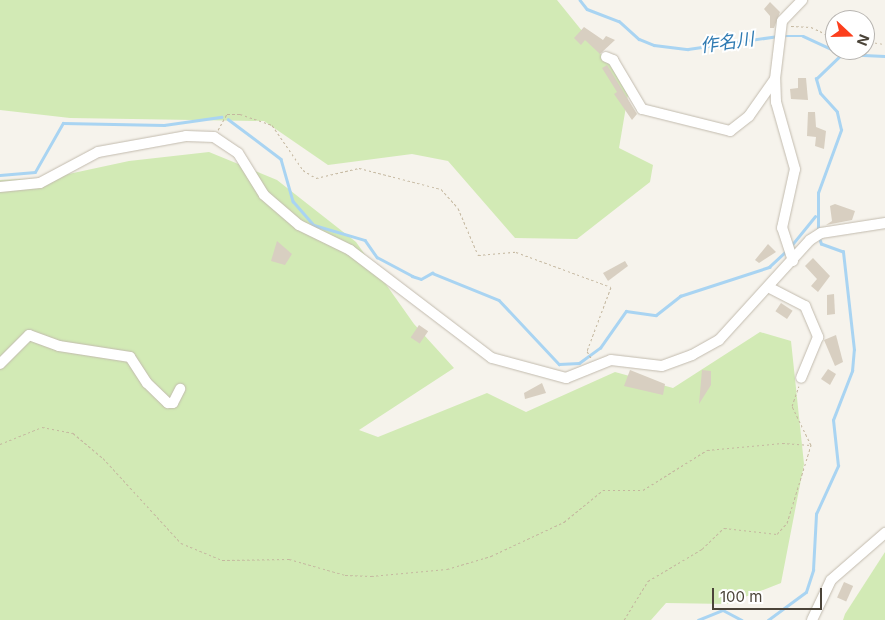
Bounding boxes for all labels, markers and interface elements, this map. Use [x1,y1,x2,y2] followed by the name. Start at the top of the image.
[825,10,875,60] north arrow
[699,29,755,57] water label: 作名川
[854,32,873,48] text: N
[715,578,825,610] scale bar
[720,587,762,606] text: 100 m

